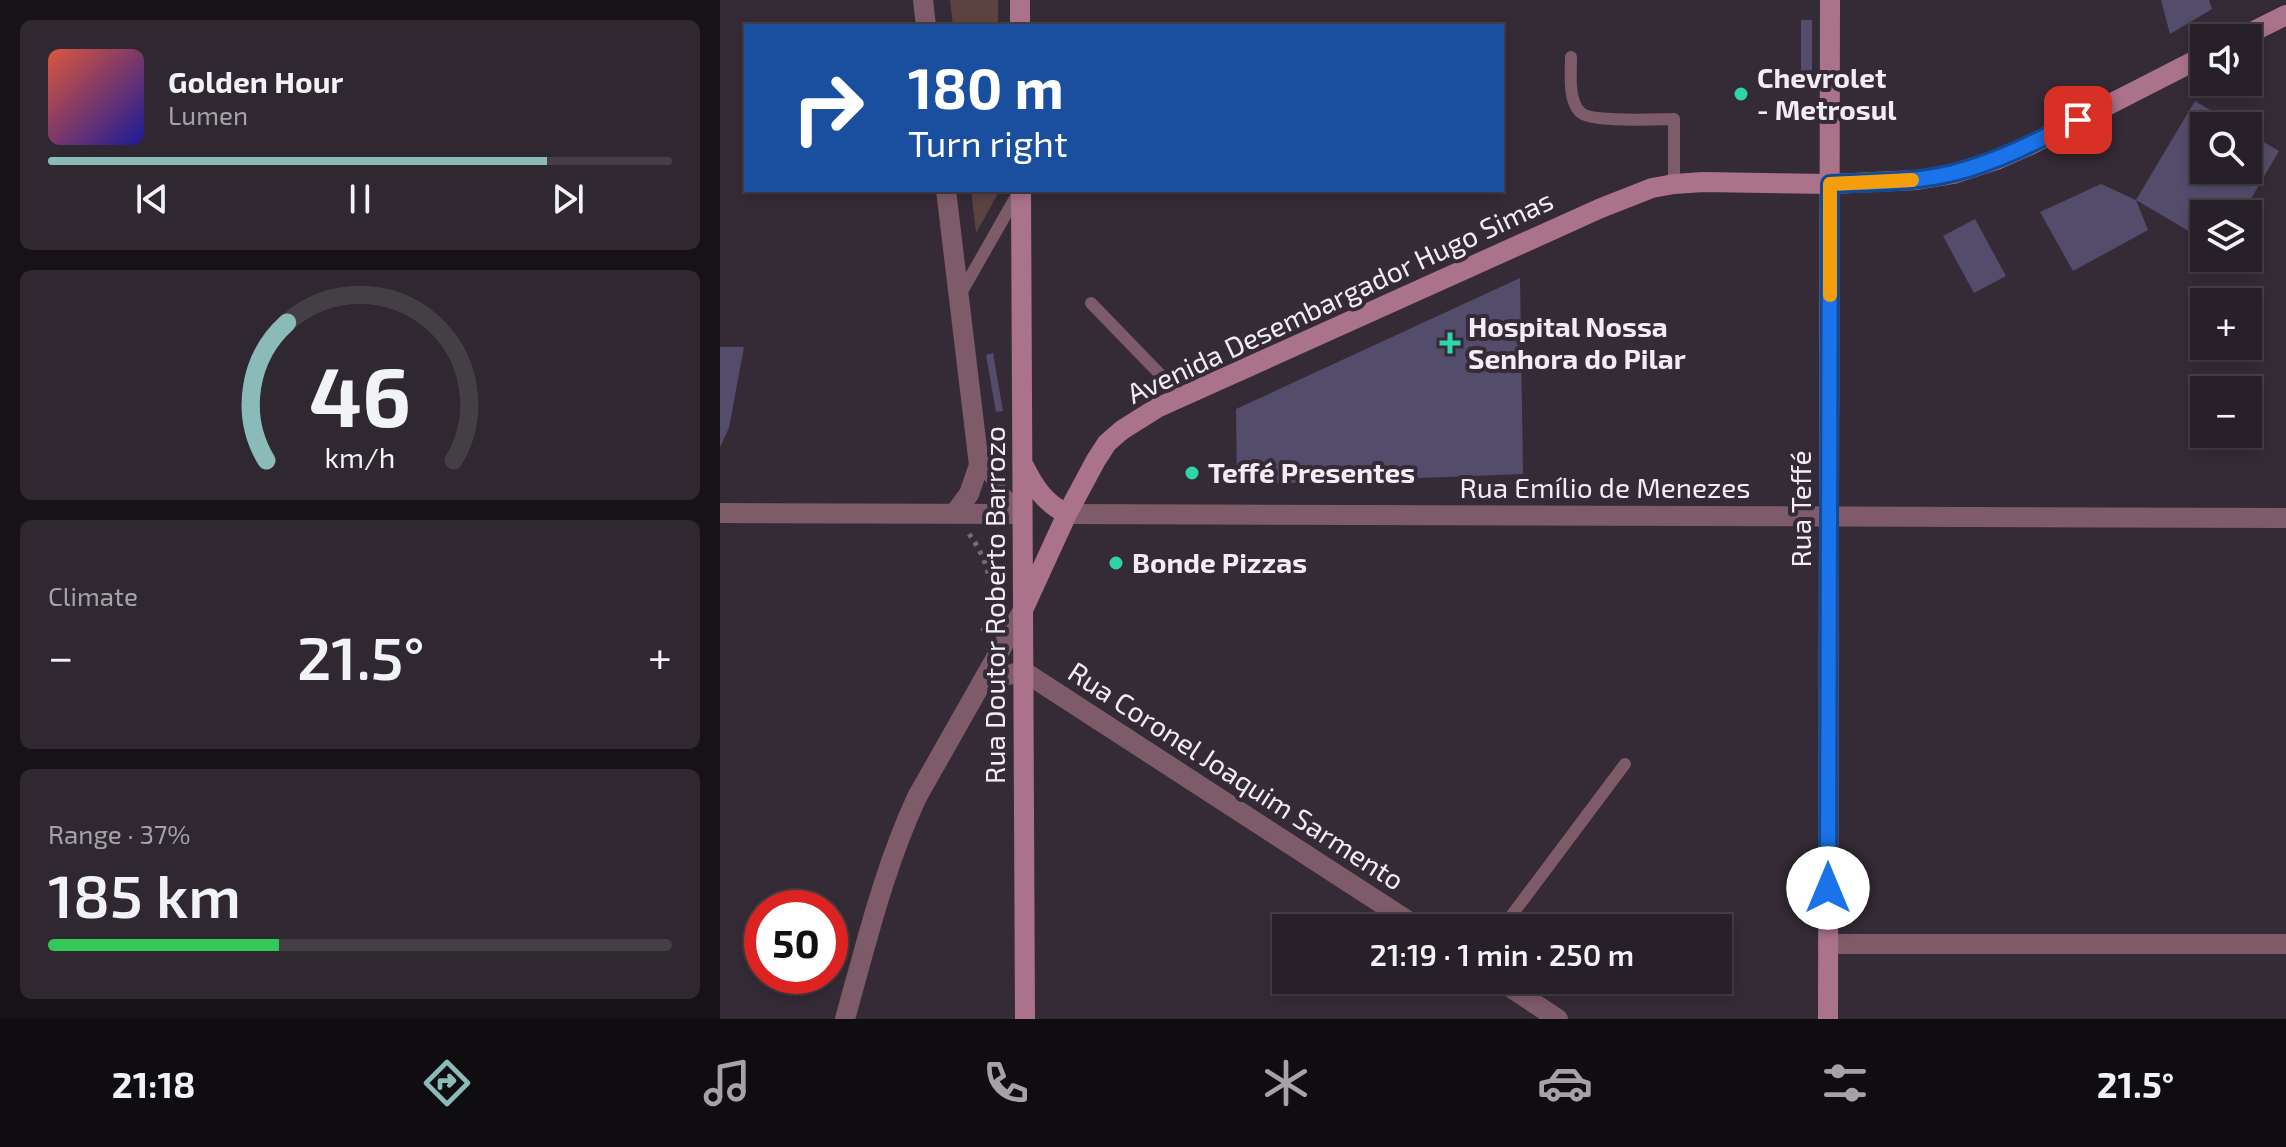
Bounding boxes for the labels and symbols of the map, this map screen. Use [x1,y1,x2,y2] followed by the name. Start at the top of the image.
[1757,60,1897,126] place label: Chevrolet - Metrosul
[1732,85,1750,103] marker: Chevrolet - Metrosul
[2044,86,2112,154] pin
[1121,182,1558,410] street label: Avenida Desembargador Hugo Simas
[1468,309,1686,375] place label: Hospital Nossa Senhora do Pilar
[1439,332,1461,354] marker: Hospital Nossa Senhora do Pilar
[977,426,1011,784] street label: Rua Doutor Roberto Barrozo
[1783,450,1817,568] street label: Rua Teffé
[1208,455,1415,489] place label: Teffé Presentes
[1183,464,1201,482] marker: Teffé Presentes
[1459,470,1751,504] street label: Rua Emílio de Menezes
[1132,545,1307,579] place label: Bonde Pizzas
[1107,554,1125,572] marker: Bonde Pizzas
[1062,654,1411,897] street label: Rua Coronel Joaquim Sarmento
[1786,846,1870,930] position arrow
[744,890,848,994] speed limit sign: 50

